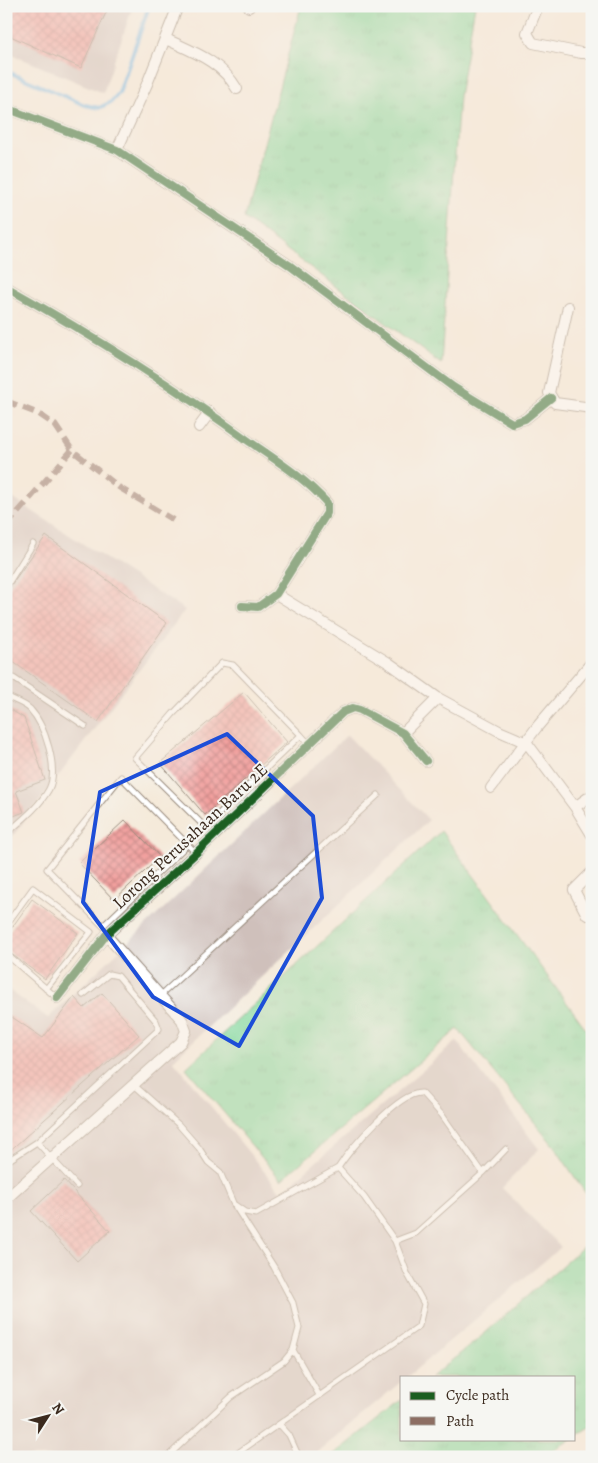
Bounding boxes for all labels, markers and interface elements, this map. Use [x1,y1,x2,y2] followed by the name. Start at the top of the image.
[107,758,273,914] street label: Lorong Perusahaan Baru 2E
[400,1376,576,1440] legend
[446,1385,509,1405] text: Cycle path
[22,1390,72,1440] north arrow
[47,1399,69,1418] text: N
[446,1411,474,1431] text: Path

